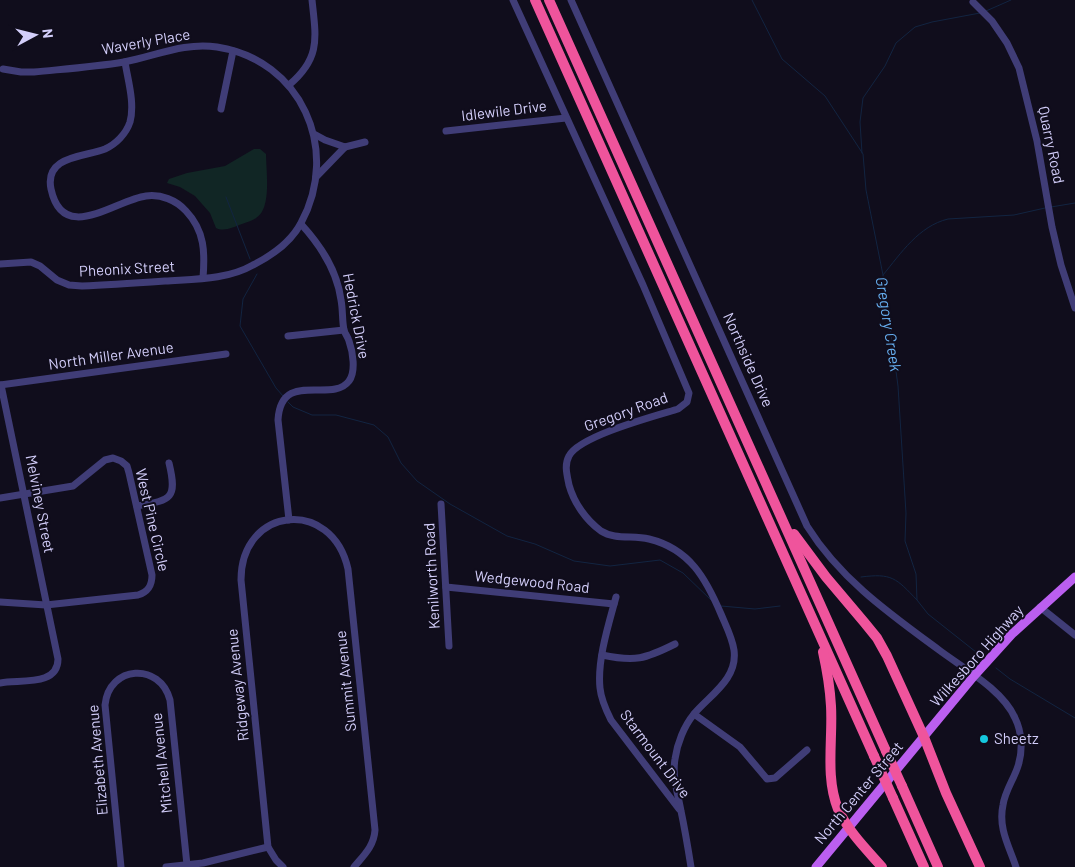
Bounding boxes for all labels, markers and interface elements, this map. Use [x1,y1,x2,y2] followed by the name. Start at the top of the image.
[10,10,60,60] north arrow
[100,24,191,58] street label: Waverly Place
[39,28,57,39] text: N
[460,96,548,124] street label: Idlewile Drive
[1035,104,1069,185] street label: Quarry Road
[79,257,175,280] street label: Pheonix Street
[340,271,374,360] street label: Hedrick Drive
[873,275,906,373] water label: Gregory Creek
[720,310,778,409] street label: Northside Drive
[47,337,175,373] street label: North Miller Avenue
[581,388,670,435] street label: Gregory Road
[23,453,59,555] street label: Melviney Street
[132,466,174,573] street label: West Pine Circle
[419,522,443,630] street label: Kenilworth Road
[474,566,591,596] street label: Wedgewood Road
[926,601,1027,710] street label: Wilkesboro Highway
[222,628,252,742] street label: Ridgeway Avenue
[331,630,359,733] street label: Summit Avenue
[83,704,111,816] street label: Elizabeth Avenue
[617,706,695,801] street label: Starmount Drive
[147,712,175,814] street label: Mitchell Avenue
[994,729,1039,747] place label: Sheetz
[978,733,990,745] marker: Sheetz
[810,737,906,847] street label: North Center Street

